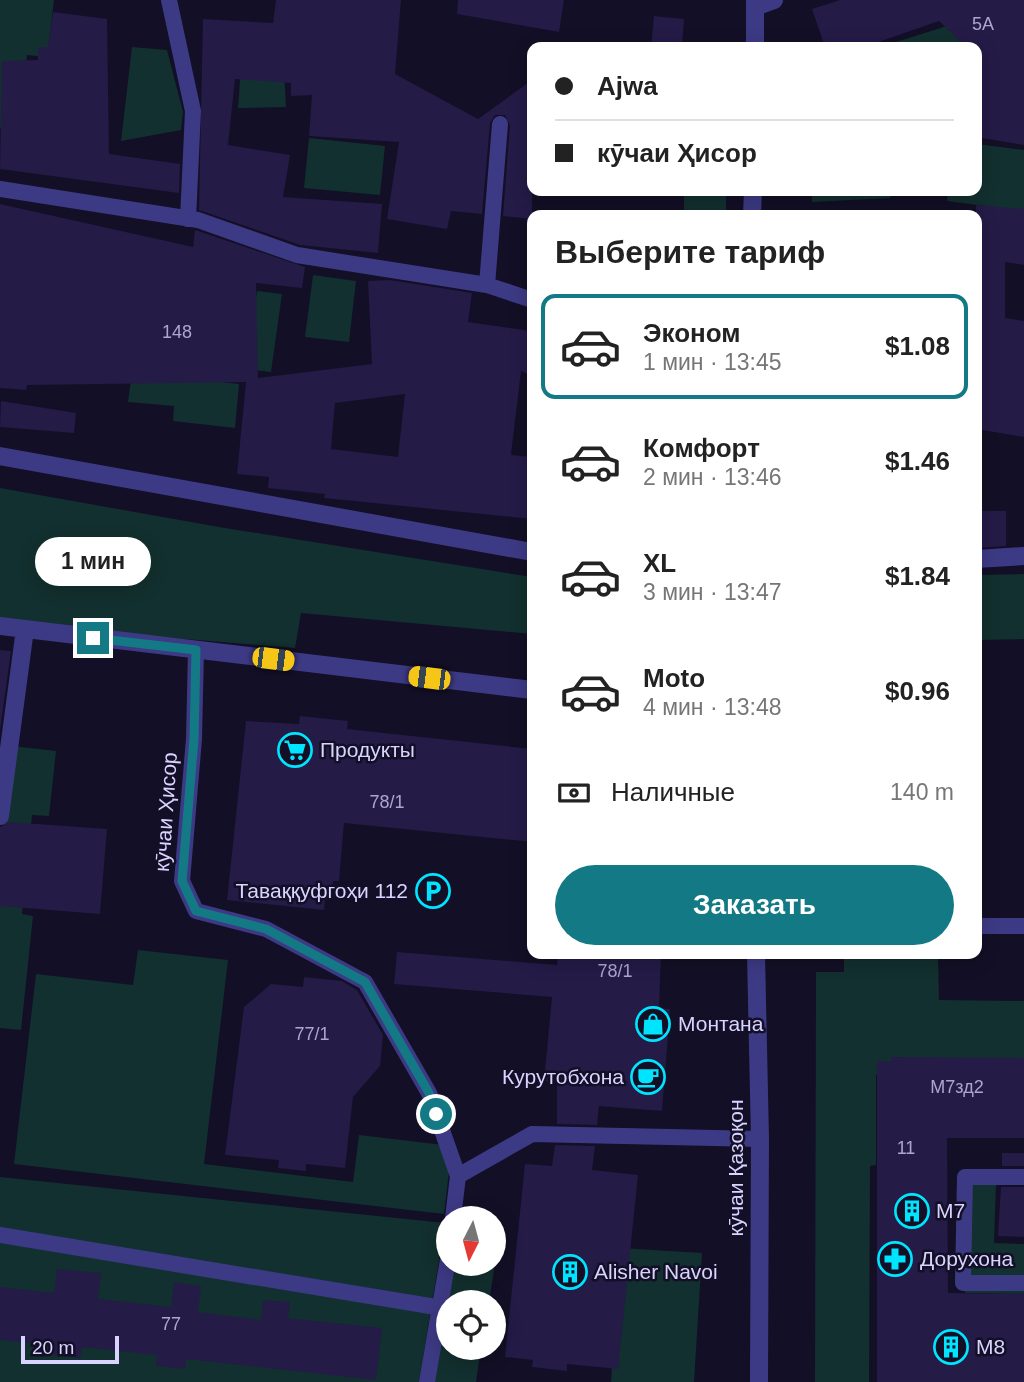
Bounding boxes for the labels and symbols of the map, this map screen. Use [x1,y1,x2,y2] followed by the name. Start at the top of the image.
[972,14,994,34] house number: 5А
[162,322,192,342] house number: 148
[35,536,151,586] callout: 1 мин
[77,622,109,654] route end
[251,646,296,672] car
[407,665,452,691] car
[276,731,314,769] supermarket icon: Продукты
[320,738,415,761] place label: Продукты
[150,751,181,872] street label: кӯчаи Ҳисор
[369,792,405,812] house number: 78/1
[414,872,452,910] parking icon: Таваққуфгоҳи 112
[235,879,408,902] place label: Таваққуфгоҳи 112
[597,961,633,981] house number: 78/1
[634,1005,672,1043] shop icon: Монтана
[678,1012,764,1035] place label: Монтана
[294,1024,330,1044] house number: 77/1
[629,1058,667,1096] cafe icon: Курутобхона
[502,1065,624,1088] place label: Курутобхона
[930,1077,984,1097] house number: М7зд2
[420,1098,452,1130] route start
[724,1099,747,1237] street label: кӯчаи Қазоқон
[897,1138,915,1158] house number: 11
[893,1192,931,1230] building icon: М7
[936,1199,965,1222] place label: М7
[436,1206,506,1276] north arrow
[876,1240,914,1278] pharmacy icon: Дорухона
[920,1247,1014,1270] place label: Дорухона
[551,1253,589,1291] building icon: Alisher Navoi
[594,1260,718,1283] place label: Alisher Navoi
[161,1314,181,1334] house number: 77
[932,1328,970,1366] building icon: М8
[21,1333,119,1365] scale bar
[976,1335,1005,1358] place label: М8

